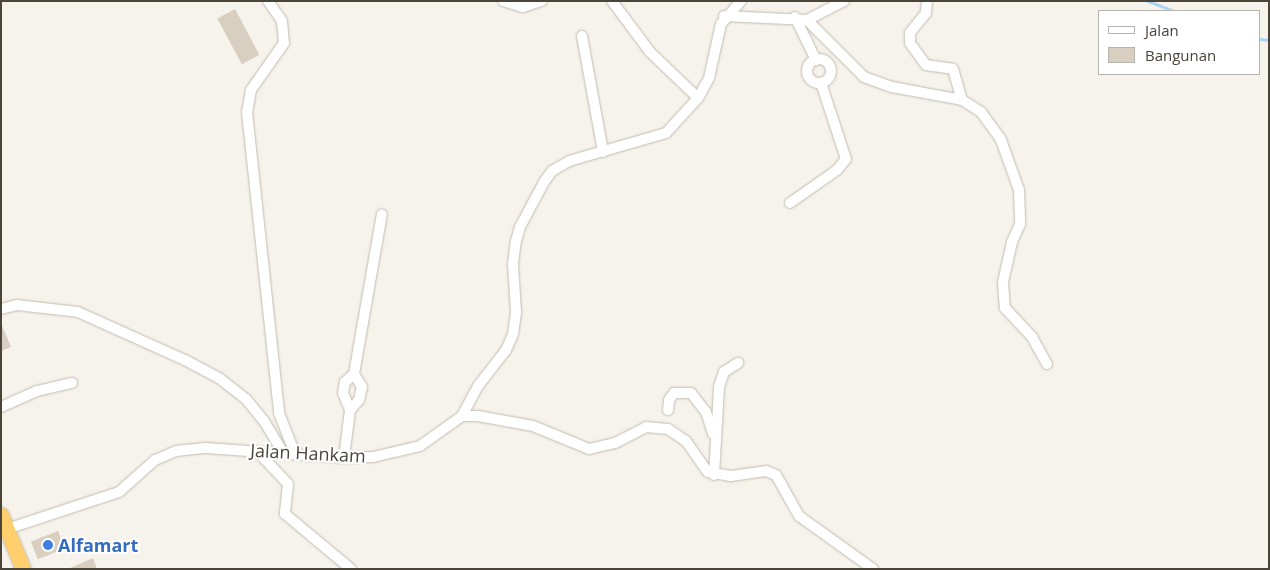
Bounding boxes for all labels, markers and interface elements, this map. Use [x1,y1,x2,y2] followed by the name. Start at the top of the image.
[1098,10,1260,75] legend
[1145,20,1179,40] text: Jalan
[1145,45,1216,65] text: Bangunan
[250,439,366,467] street label: Jalan Hankam
[58,534,138,556] place label: Alfamart
[42,539,54,551] marker: Alfamart

